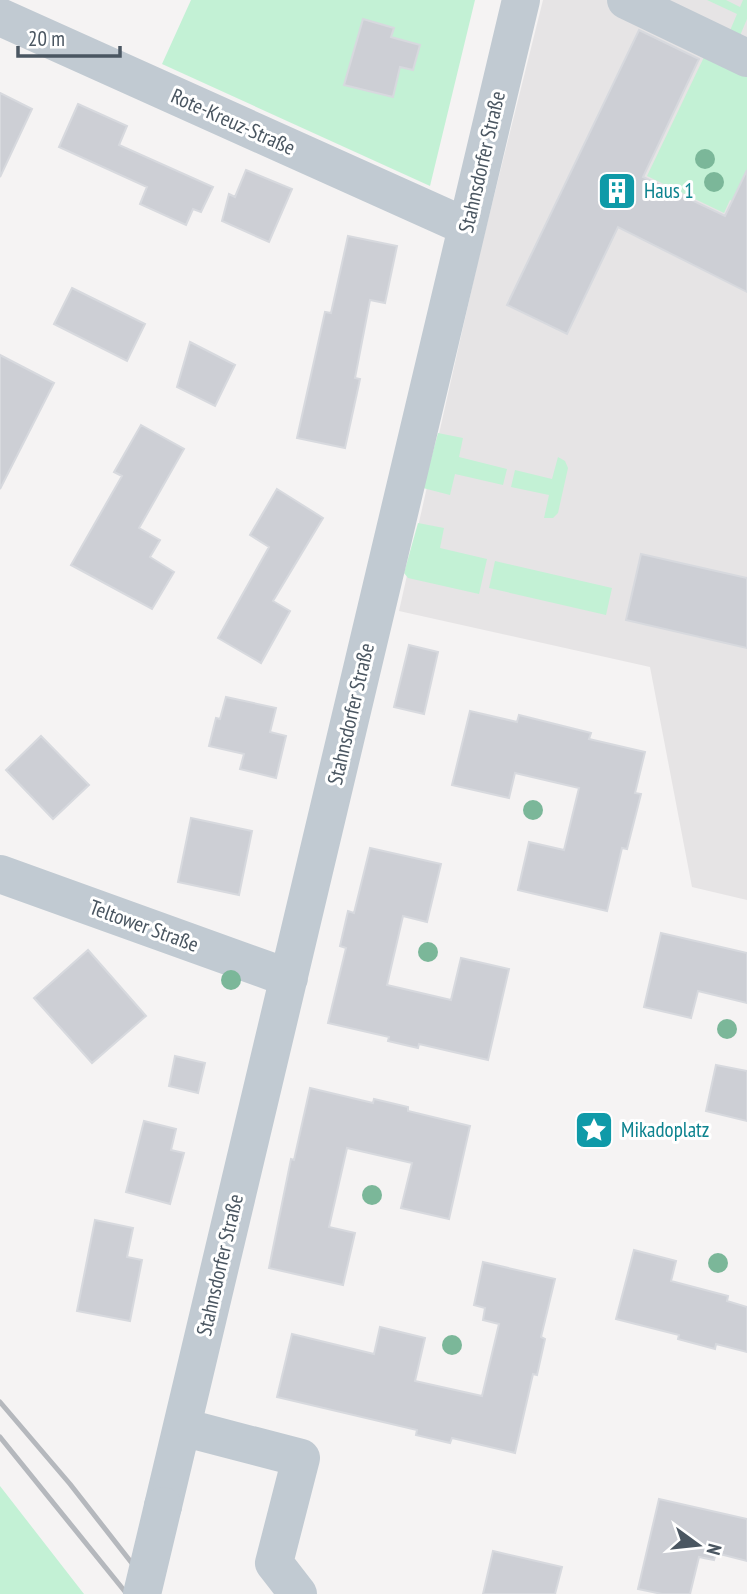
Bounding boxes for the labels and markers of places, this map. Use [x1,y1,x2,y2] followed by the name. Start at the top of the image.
[596,170,638,212] building icon: Haus 1
[644,177,694,204] place label: Haus 1
[573,1109,615,1151] place icon: Mikadoplatz
[621,1116,709,1143] place label: Mikadoplatz

